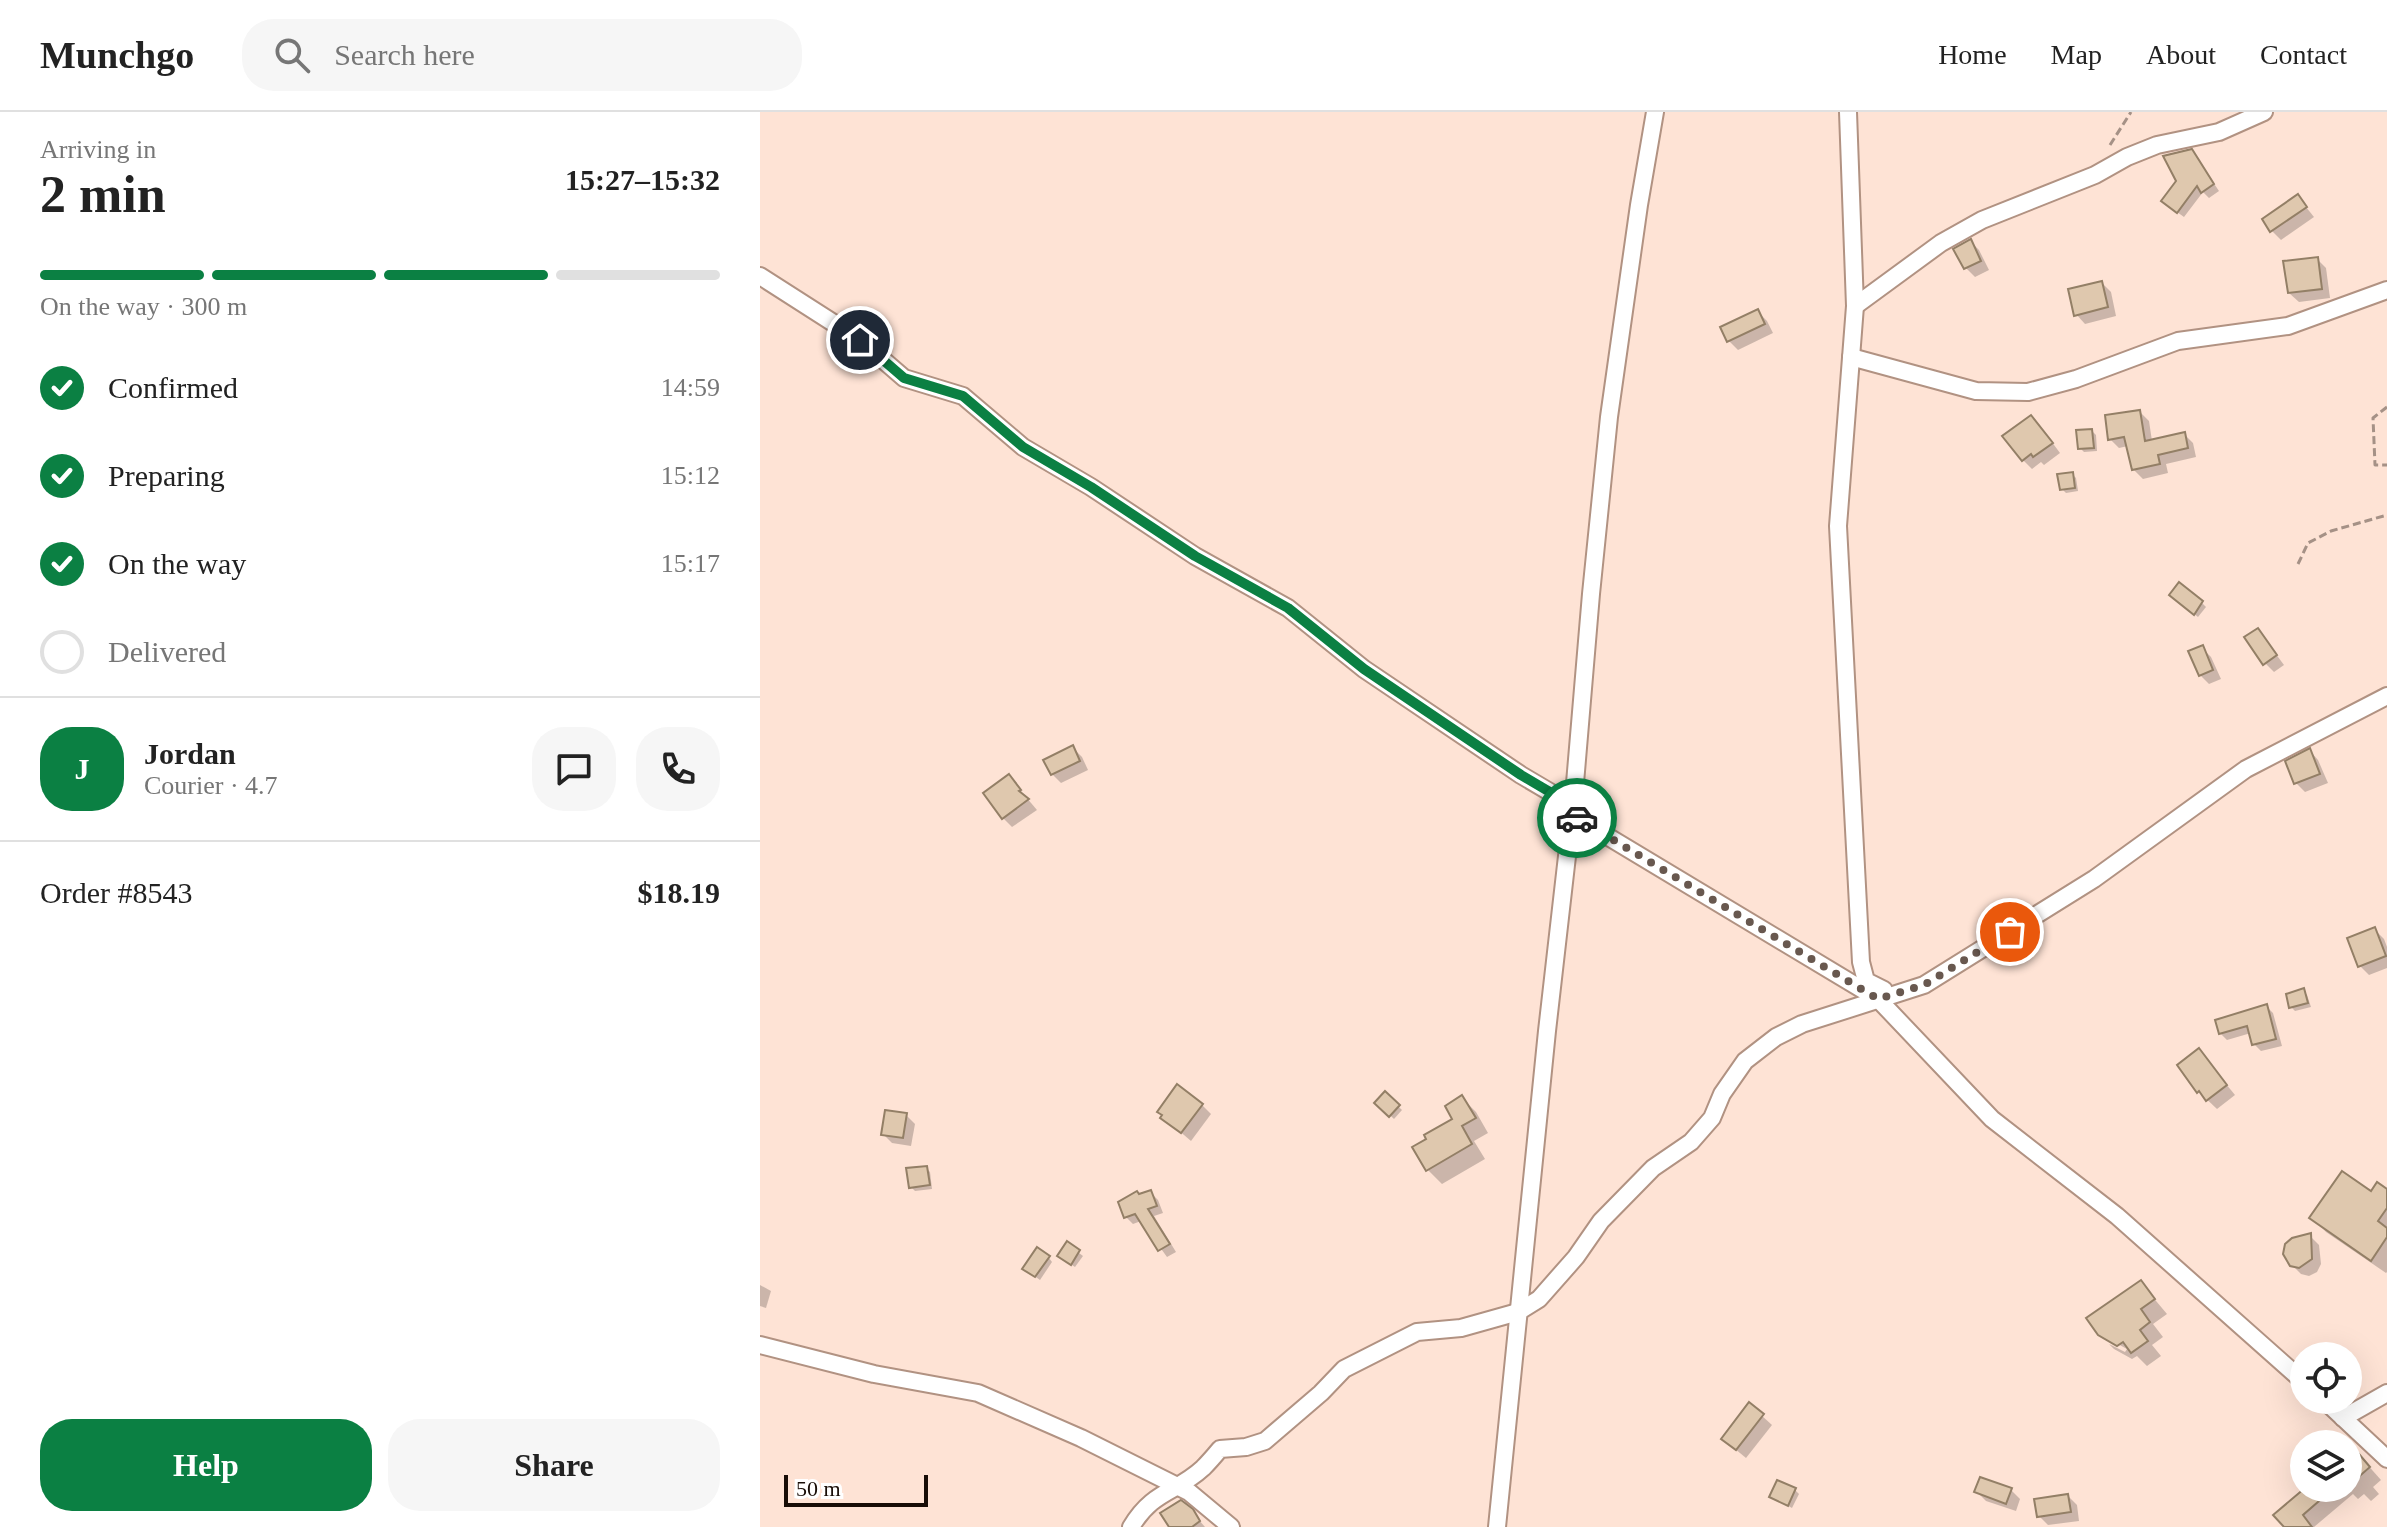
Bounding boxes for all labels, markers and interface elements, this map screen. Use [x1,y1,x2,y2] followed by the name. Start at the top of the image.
[242,19,802,91] search box
[270,33,314,77] icon: search
[40,34,194,76] text: Munchgo
[334,38,475,71] text: Search here
[1938,39,2007,70] text: Home
[2051,39,2102,70] text: Map
[2146,39,2216,70] text: About
[2260,39,2347,70] text: Contact
[40,135,156,164] text: Arriving in
[565,163,720,196] text: 15:27–15:32
[40,166,166,223] text: 2 min
[40,292,247,321] text: On the way · 300 m
[826,306,894,374] pin
[838,318,882,362] icon: home
[40,366,84,410] icon: check
[108,371,238,404] text: Confirmed
[661,373,720,402] text: 14:59
[40,454,84,498] icon: check
[108,459,225,492] text: Preparing
[661,461,720,490] text: 15:12
[40,542,84,586] icon: check
[108,547,246,580] text: On the way
[661,549,720,578] text: 15:17
[108,635,226,668] text: Delivered
[532,727,616,811] button: chat
[636,727,720,811] button: phone
[144,737,236,770] text: Jordan
[75,752,90,785] text: J
[144,771,278,800] text: Courier · 4.7
[1537,778,1617,858] courier
[1555,796,1599,840] icon: car
[40,876,192,909] text: Order #8543
[638,876,720,909] text: $18.19
[1976,898,2044,966] pin
[1988,910,2032,954] icon: bag
[2290,1342,2362,1502] map controls
[2290,1342,2362,1414] button: locate
[40,1419,372,1511] button: Help
[388,1419,720,1511] button: Share
[2290,1430,2362,1502] button: layers
[784,1471,928,1507] scale bar
[796,1476,841,1501] text: 50 m

